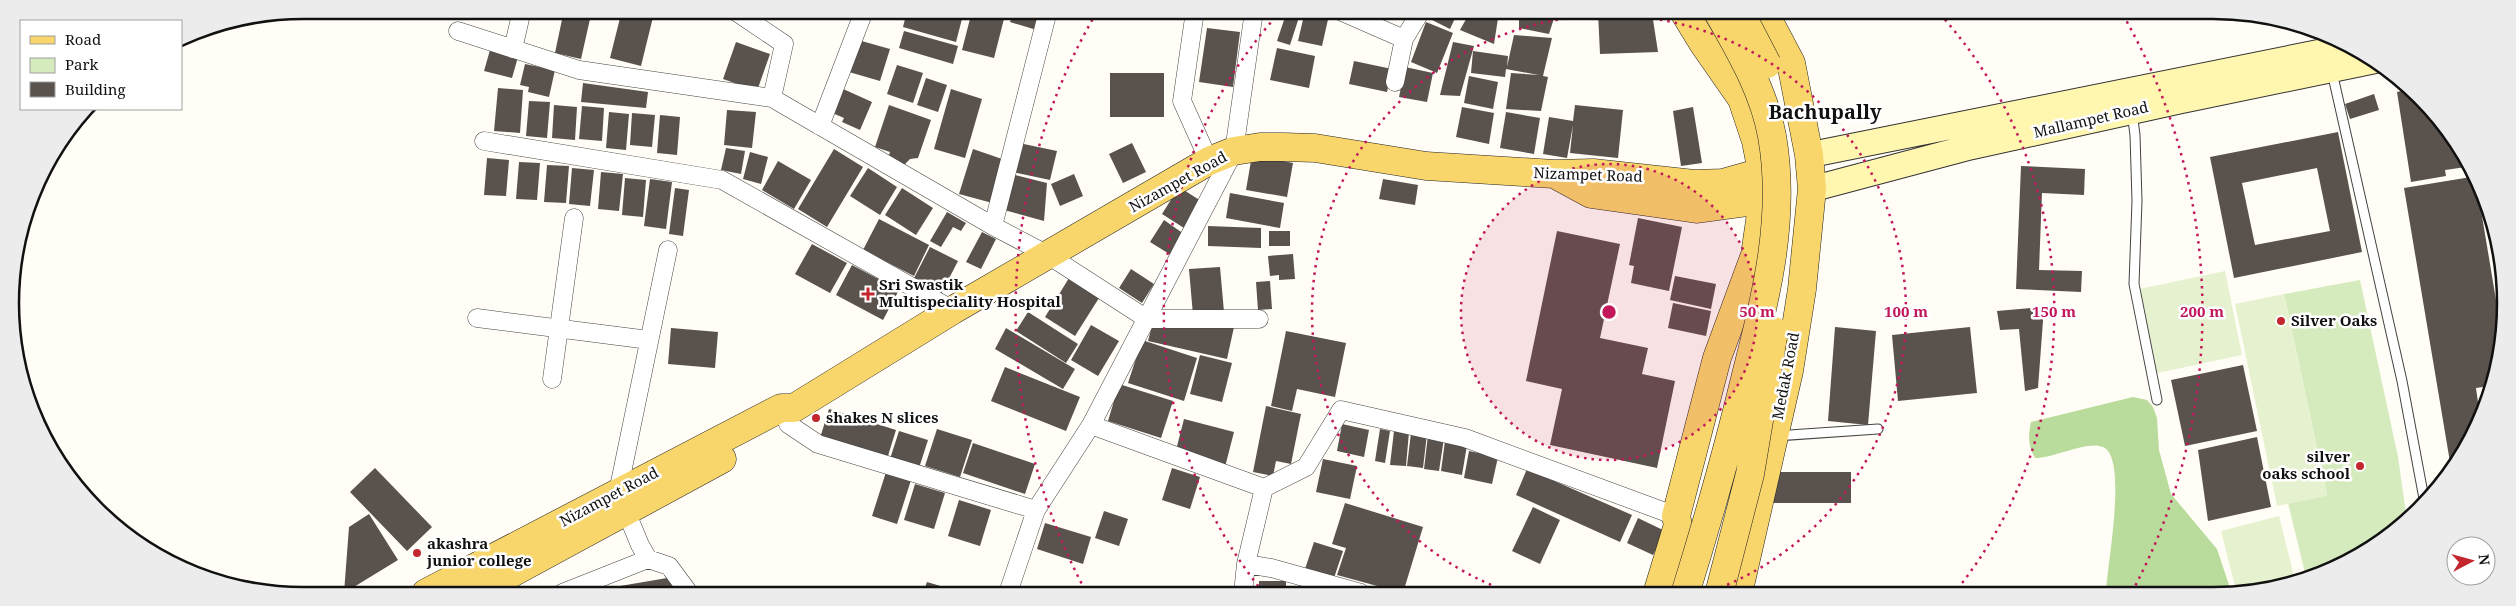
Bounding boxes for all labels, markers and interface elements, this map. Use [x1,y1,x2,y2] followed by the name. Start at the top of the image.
[20,20,182,110] legend
[65,29,101,49] text: Road
[65,54,99,74] text: Park
[65,79,126,99] text: Building
[2032,96,2150,142] street label: Mallampet Road
[1768,98,1882,125] district label: Bachupally
[1125,146,1230,216] street label: Nizampet Road
[1533,162,1643,186] street label: Nizampet Road
[879,274,1062,311] place label: Sri Swastik Multispeciality Hospital
[861,287,875,301] marker: Sri Swastik Multispeciality Hospital
[1739,301,1775,321] text: 50 m
[1884,301,1928,321] text: 100 m
[2032,301,2076,321] text: 150 m
[2180,301,2224,321] text: 200 m
[1600,303,1618,321] centre of rings
[2291,310,2377,330] place label: Silver Oaks
[2275,315,2287,327] marker: Silver Oaks
[1767,330,1803,421] street label: Medak Road
[826,407,938,427] place label: shakes N slices
[810,412,822,424] marker: shakes N slices
[2262,446,2351,483] place label: silver oaks school
[2354,460,2366,472] marker: silver oaks school
[556,462,661,531] street label: Nizampet Road
[426,533,532,570] place label: akashra junior college
[2446,536,2496,586] north arrow
[411,547,423,559] marker: akashra junior college
[2474,553,2494,566] text: N

